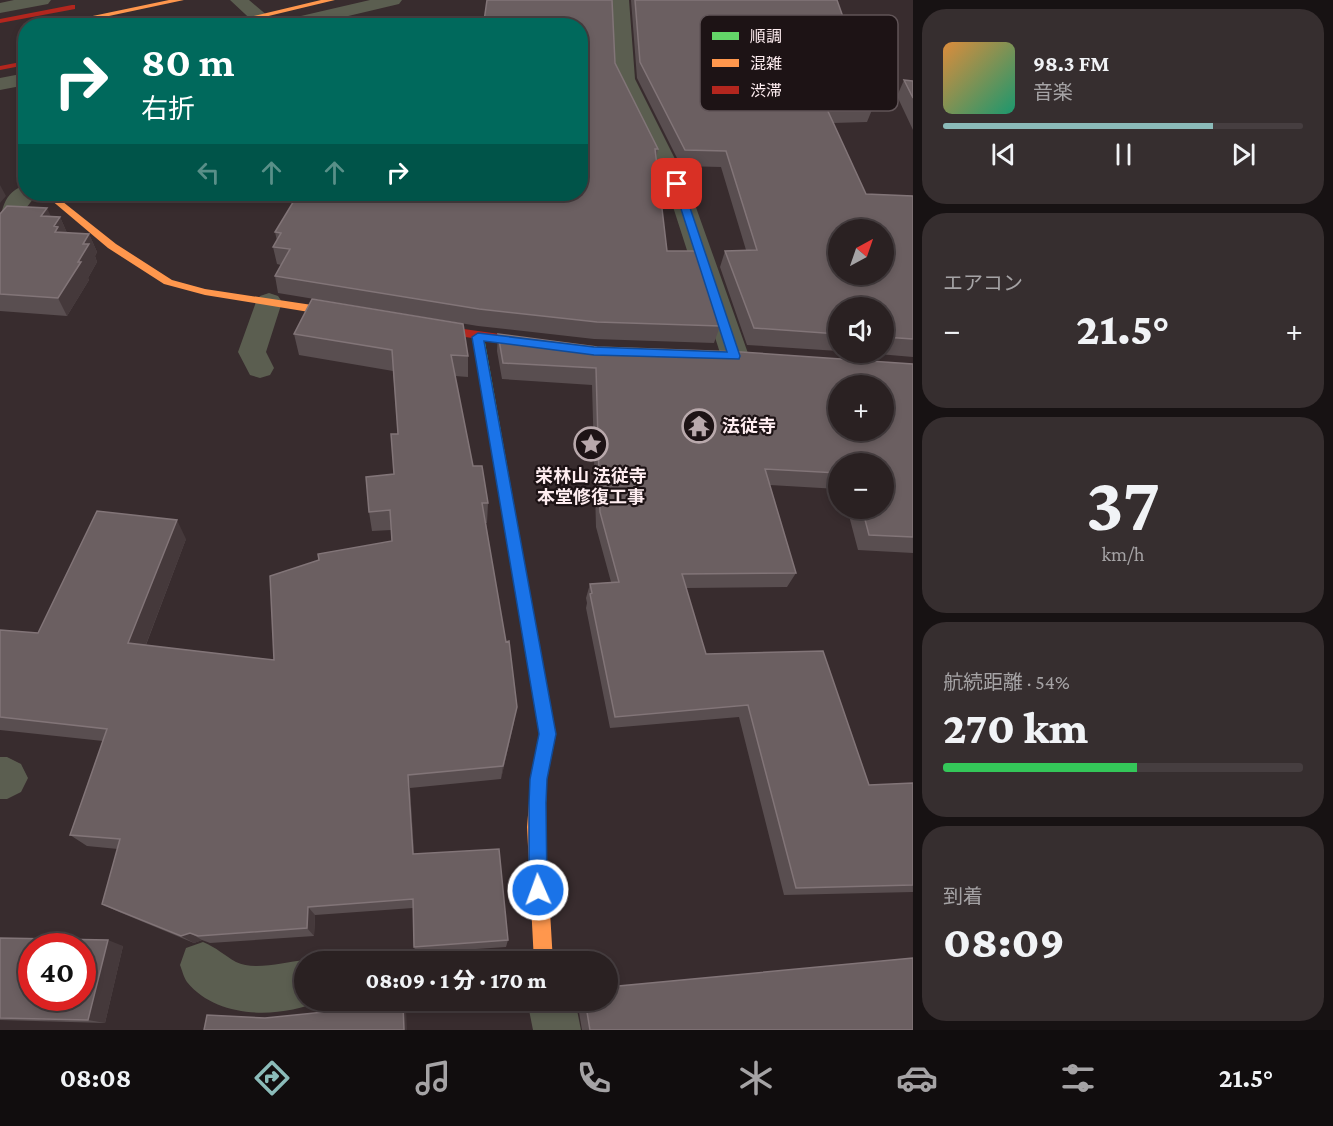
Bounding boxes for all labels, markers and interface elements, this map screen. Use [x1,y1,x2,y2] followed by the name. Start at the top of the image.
[700,15,898,111] legend
[750,28,782,45] text: 順調
[141,38,235,85] text: 80 m
[42,42,120,120] icon: right
[1033,51,1110,76] text: 98.3 FM
[750,55,782,72] text: 混雑
[1033,81,1073,103] text: 音楽
[750,82,782,99] text: 渋滞
[141,94,195,124] text: 右折
[987,138,1020,171] icon: previous
[1107,138,1140,171] icon: pause
[1227,138,1260,171] icon: next
[192,156,225,189] icon: left
[255,156,288,189] icon: ahead
[318,156,351,189] icon: ahead
[381,156,414,189] icon: right
[651,158,702,209] pin
[660,167,693,200] icon: arrive
[828,219,894,285] north arrow
[828,219,894,519] map controls
[943,272,1023,294] text: エアコン
[828,297,894,363] button: sound
[1076,304,1170,354] text: 21.5°
[943,311,960,348] text: −
[1286,311,1303,348] text: +
[828,375,894,441] button: +
[681,408,717,444] temple icon: 法従寺
[722,416,776,436] place label: 法従寺
[573,426,609,462] place icon: 栄林山 法従寺 本堂修復工事
[828,453,894,519] button: −
[1086,460,1160,547] text: 37
[535,466,647,507] place label: 栄林山 法従寺 本堂修復工事
[1101,543,1145,565] text: km/h
[943,671,1070,693] text: 航続距離 · 54%
[943,703,1088,753] text: 270 km
[506,858,570,922] position arrow
[943,885,983,907] text: 到着
[943,917,1065,967] text: 08:09
[18,933,96,1011] speed limit sign: 40
[365,968,547,993] text: 08:09 · 1 分 · 170 m
[251,1057,293,1099] icon: directions
[412,1057,454,1099] icon: music
[573,1057,615,1099] icon: phone
[735,1057,777,1099] icon: climate
[896,1057,938,1099] icon: car
[1057,1057,1099,1099] icon: filters
[60,1063,131,1093] text: 08:08
[1219,1063,1273,1093] text: 21.5°

